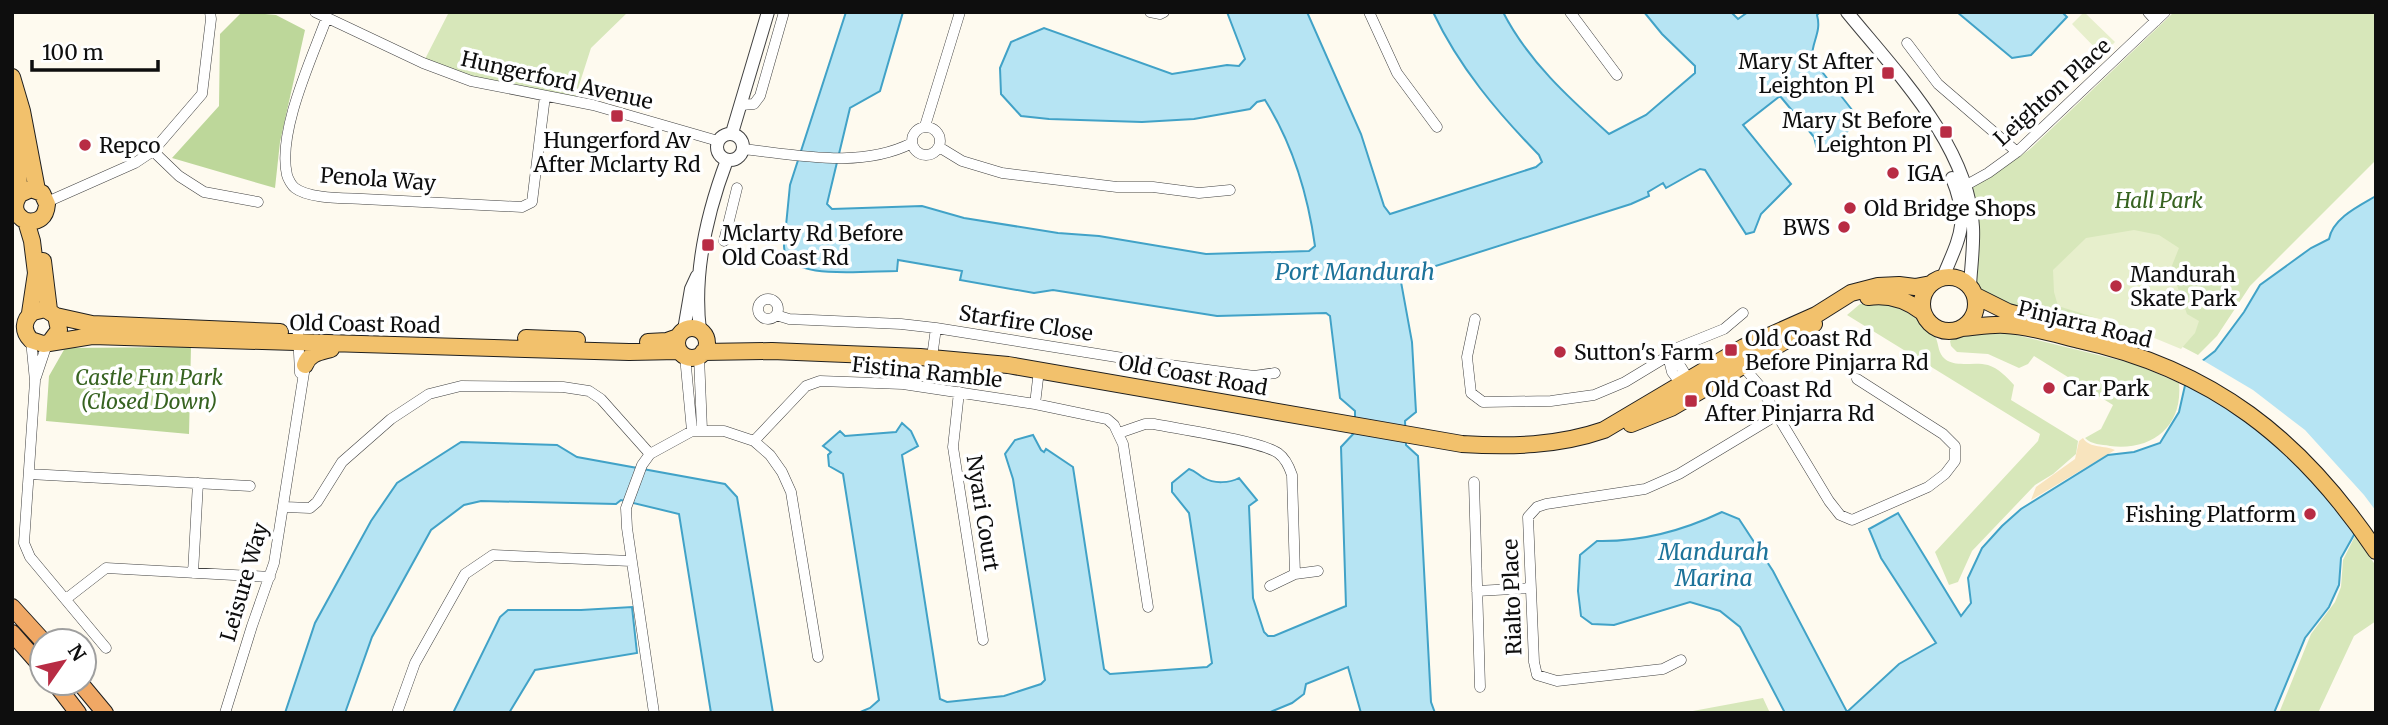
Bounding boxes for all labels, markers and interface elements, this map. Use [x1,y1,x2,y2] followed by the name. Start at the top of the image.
[32,28,158,72] scale bar
[1988,32,2116,152] street label: Leighton Place
[42,39,104,66] text: 100 m
[458,45,656,115] street label: Hungerford Avenue
[1738,48,1874,99] place label: Mary St After Leighton Pl
[1880,65,1896,81] marker: Mary St After Leighton Pl
[1782,107,1932,158] place label: Mary St Before Leighton Pl
[609,108,625,124] marker: Hungerford Av After Mclarty Rd
[1938,124,1954,140] marker: Mary St Before Leighton Pl
[532,127,701,178] place label: Hungerford Av After Mclarty Rd
[99,132,161,159] place label: Repco
[77,137,93,153] marker: Repco
[1907,160,1944,187] place label: IGA
[319,161,438,197] street label: Penola Way
[1885,165,1901,181] marker: IGA
[2114,187,2204,214] park label: Hall Park
[1864,195,2036,222] place label: Old Bridge Shops
[1842,200,1858,216] marker: Old Bridge Shops
[1783,214,1830,241] place label: BWS
[1836,219,1852,235] marker: BWS
[722,220,903,271] place label: Mclarty Rd Before Old Coast Rd
[700,237,716,253] marker: Mclarty Rd Before Old Coast Rd
[1275,257,1435,286] water label: Port Mandurah
[2130,261,2238,312] place label: Mandurah Skate Park
[2108,278,2124,294] marker: Mandurah Skate Park
[2015,294,2155,354] street label: Pinjarra Road
[957,299,1095,347] street label: Starfire Close
[289,309,441,339] street label: Old Coast Road
[1745,325,1929,376] place label: Old Coast Rd Before Pinjarra Rd
[1574,339,1714,366] place label: Sutton's Farm
[1723,342,1739,358] marker: Old Coast Rd Before Pinjarra Rd
[1552,344,1568,360] marker: Sutton's Farm
[1116,349,1270,401] street label: Old Coast Road
[850,351,1004,393] street label: Fistina Ramble
[75,364,223,415] park label: Castle Fun Park (Closed Down)
[2063,375,2150,402] place label: Car Park
[1704,376,1875,427] place label: Old Coast Rd After Pinjarra Rd
[2041,380,2057,396] marker: Car Park
[1683,393,1699,409] marker: Old Coast Rd After Pinjarra Rd
[961,453,1005,573] street label: Nyari Court
[2125,501,2296,528] place label: Fishing Platform
[2302,506,2318,522] marker: Fishing Platform
[214,519,274,645] street label: Leisure Way
[1658,537,1769,592] water label: Mandurah Marina
[1496,538,1528,656] street label: Rialto Place
[28,627,98,697] north arrow
[63,640,91,665] text: N

